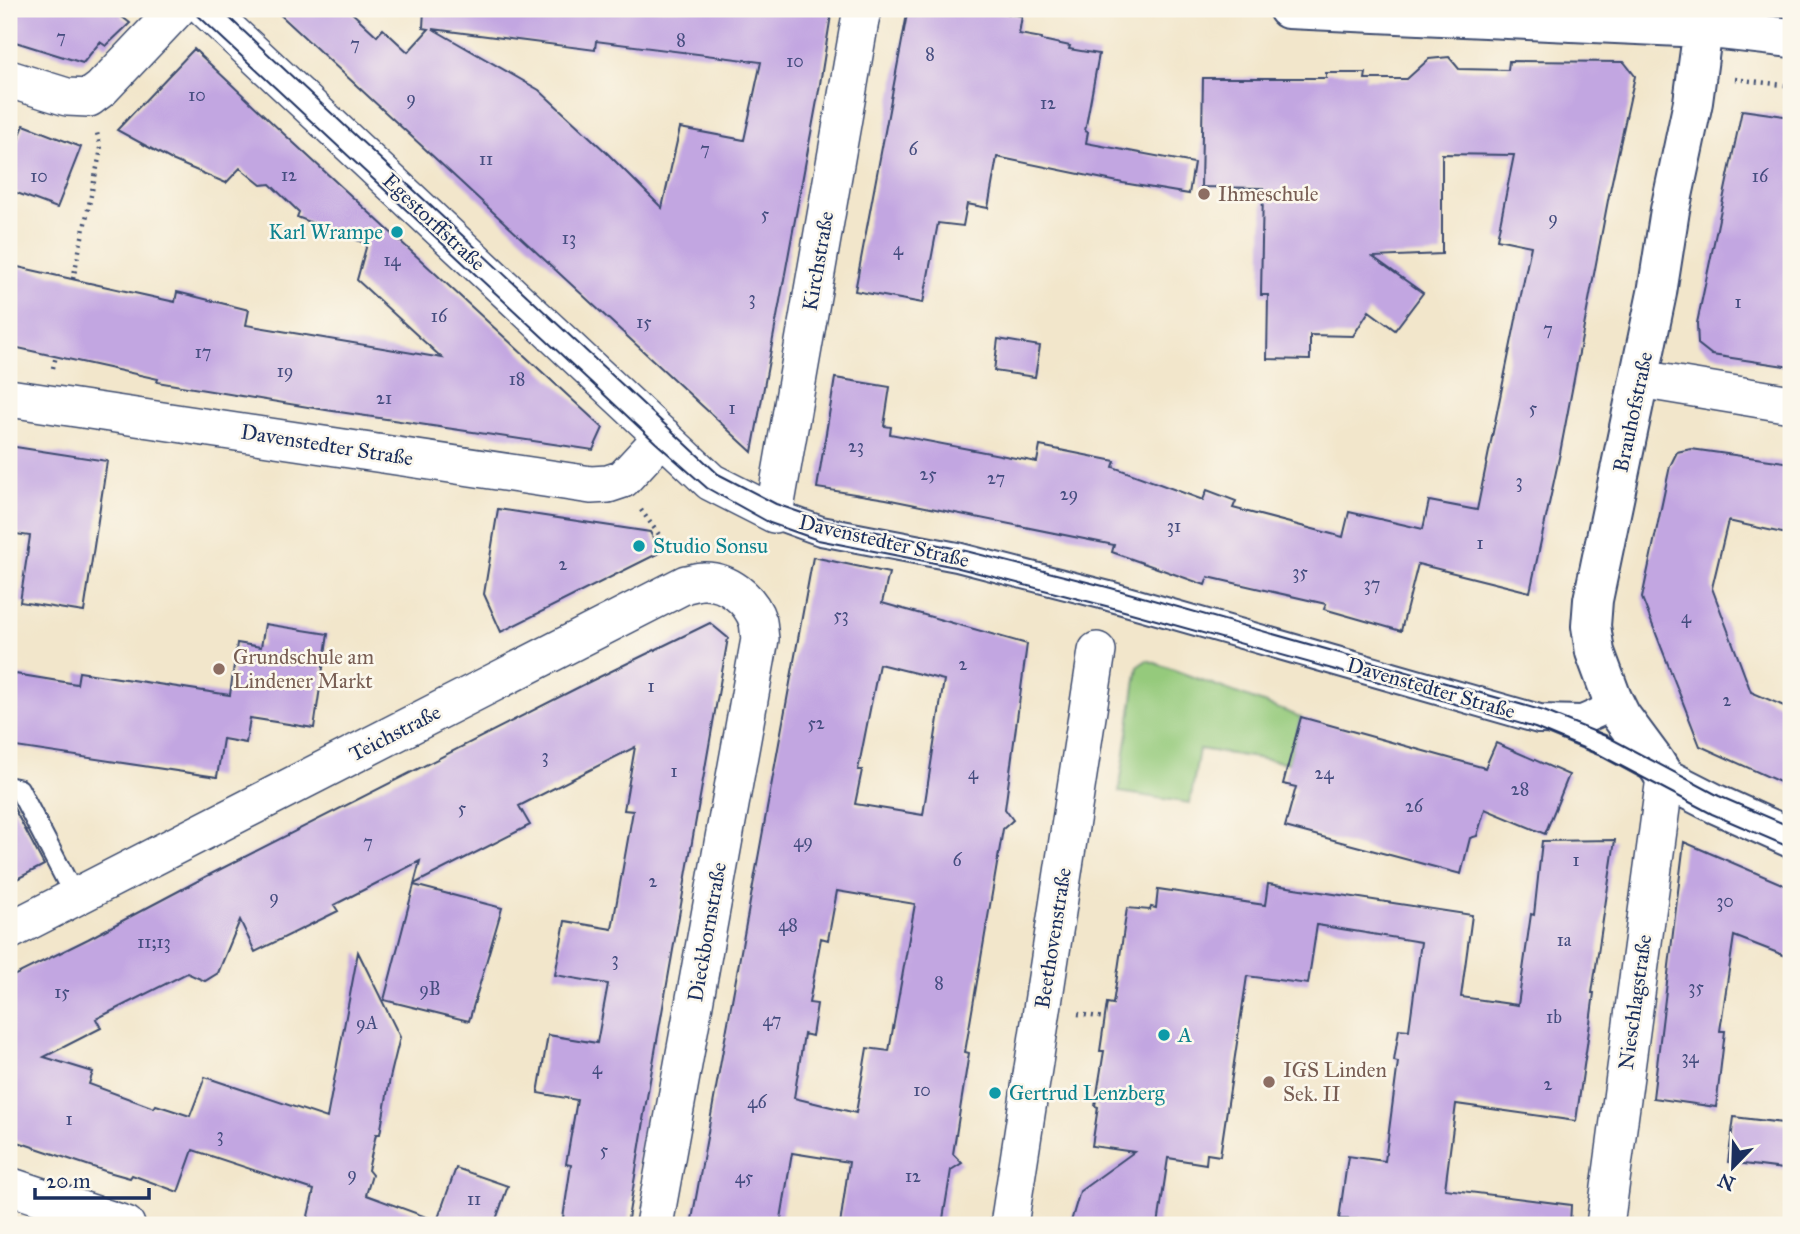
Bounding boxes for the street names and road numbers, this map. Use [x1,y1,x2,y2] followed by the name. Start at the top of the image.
[377,168,491,276] street label: Egestorffstraße
[796,209,840,313] street label: Kirchstraße
[1608,349,1659,475] street label: Brauhofstraße
[239,419,415,471] street label: Davenstedter Straße
[796,509,972,573] street label: Davenstedter Straße
[1344,652,1518,725] street label: Davenstedter Straße
[345,699,445,767] street label: Teichstraße
[682,860,732,1004] street label: Dieckbornstraße
[1029,865,1077,1010] street label: Beethovenstraße
[1613,933,1657,1071] street label: Nieschlagstraße

